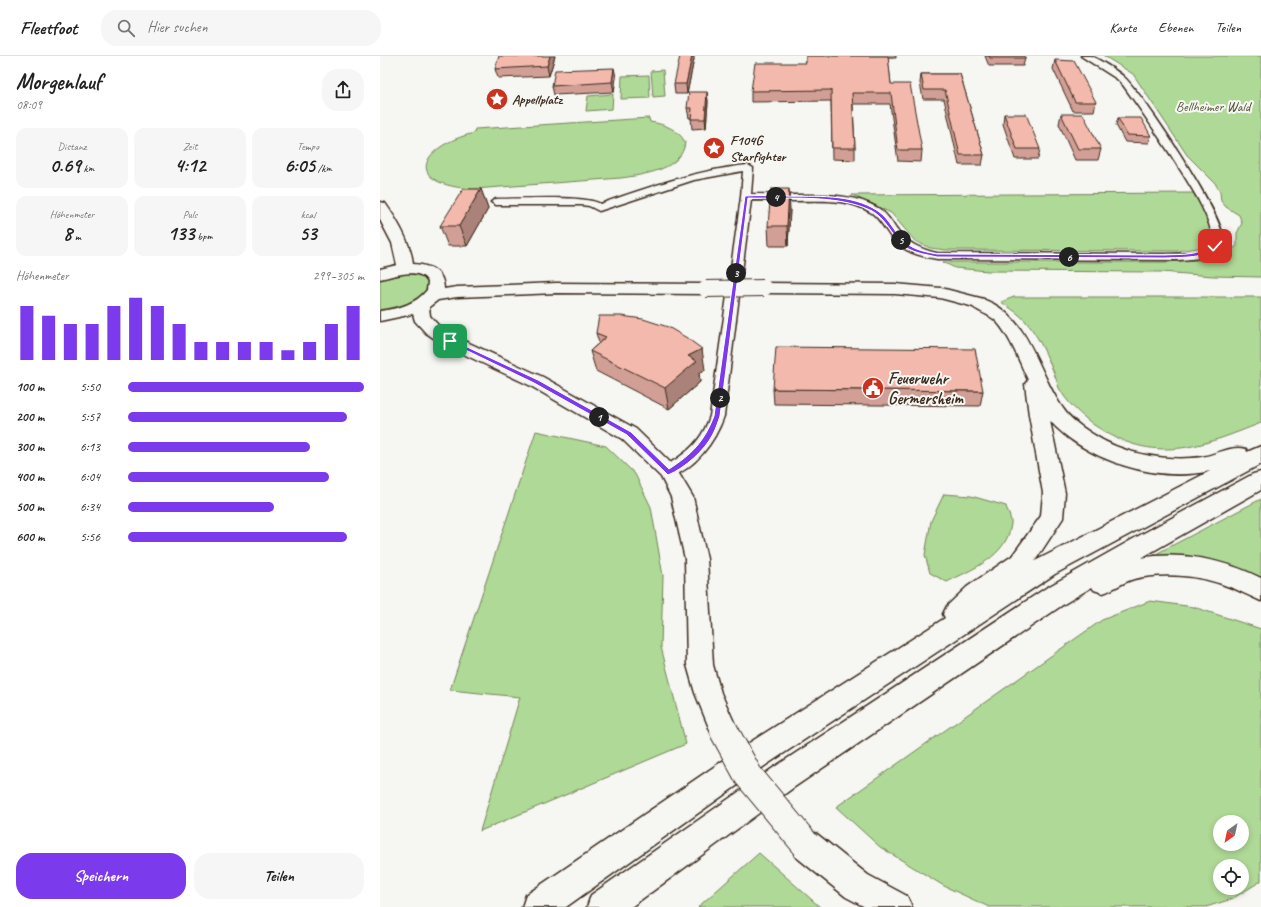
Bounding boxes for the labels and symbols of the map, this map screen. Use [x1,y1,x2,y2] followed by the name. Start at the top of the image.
[484,86,510,112] place icon: Appellplatz
[512,91,564,108] place label: Appellplatz
[1176,98,1253,115] park label: Bellheimer Wald
[730,132,788,165] place label: F104G Starfighter
[701,135,727,161] place icon: F104G Starfighter
[766,187,786,207] pin: 4
[1198,229,1232,263] pin
[891,230,911,250] pin: 5
[1059,247,1079,267] pin: 6
[726,263,746,283] pin: 3
[433,324,467,358] pin
[888,368,964,409] place label: Feuerwehr Germersheim
[860,375,886,401] public building icon: Feuerwehr Germersheim
[710,388,730,408] pin: 2
[589,407,609,427] pin: 1
[1213,815,1249,851] north arrow

